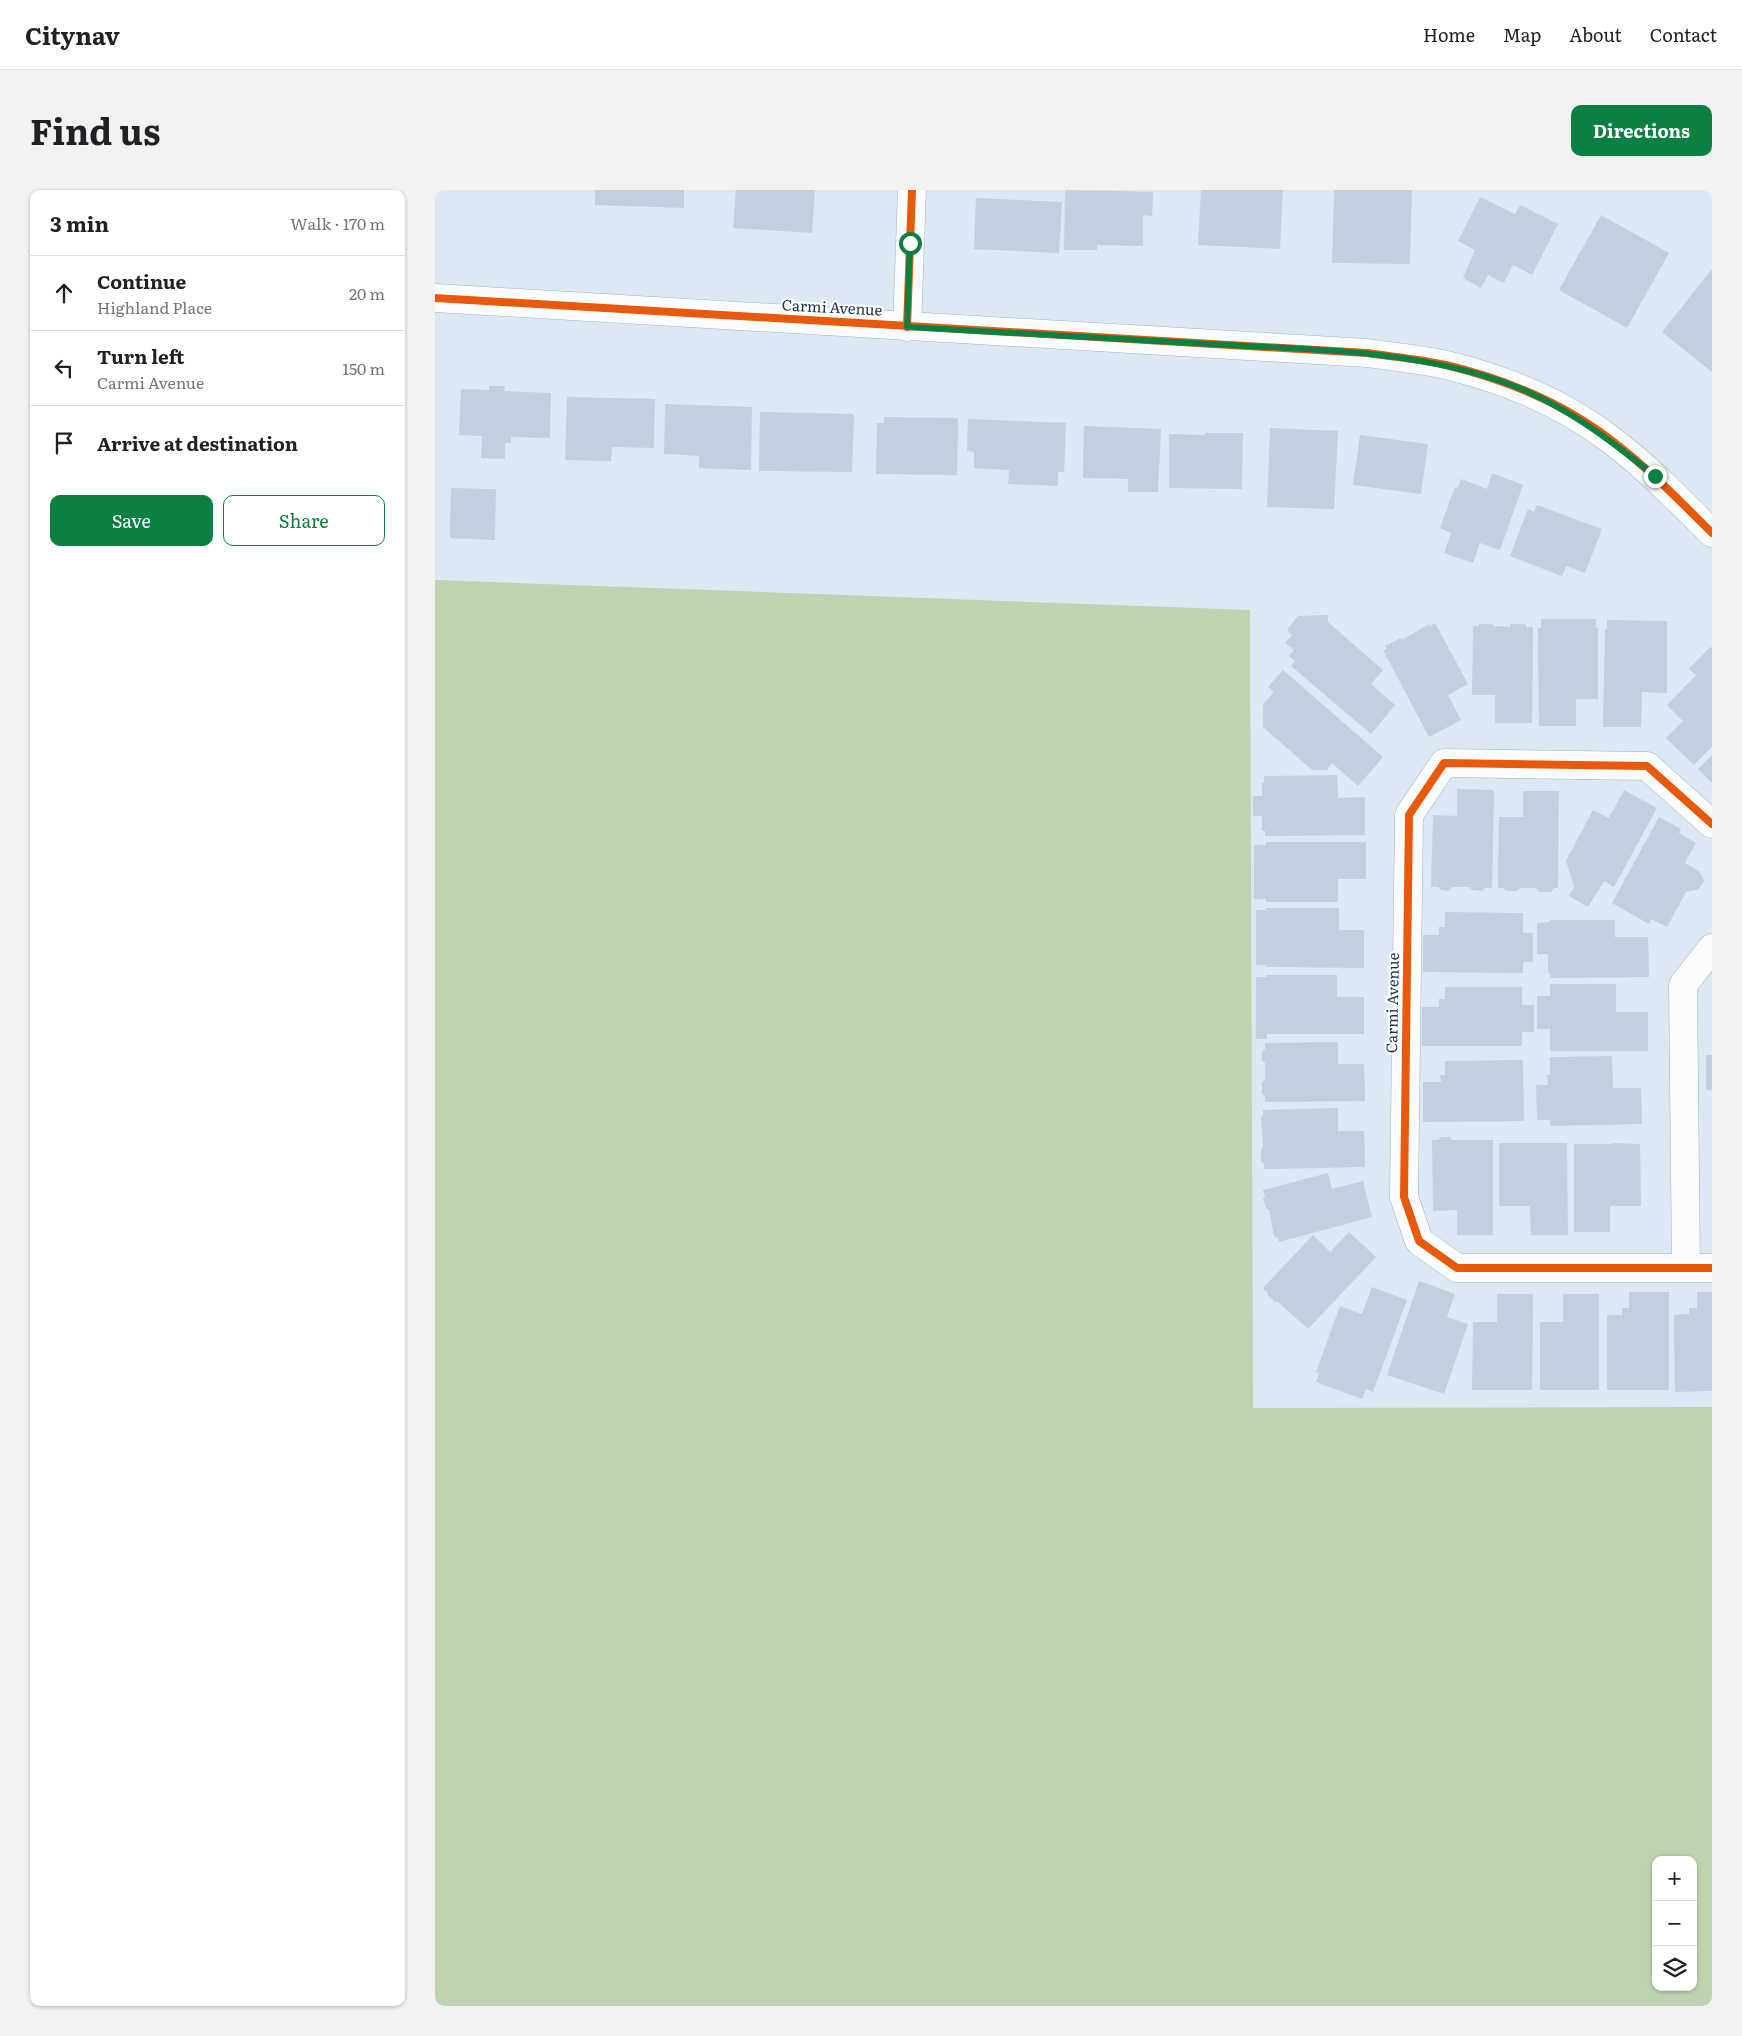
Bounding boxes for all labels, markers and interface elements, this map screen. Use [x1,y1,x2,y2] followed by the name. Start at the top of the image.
[25,17,120,52] text: Citynav
[1423,21,1475,48] text: Home
[1503,21,1541,48] text: Map
[1569,21,1622,48] text: About
[1650,21,1717,48] text: Contact
[30,104,160,156] text: Find us
[1571,105,1712,156] button: Directions
[50,207,109,238] text: 3 min
[290,211,385,235] text: Walk · 170 m
[899,232,922,255] route start
[97,267,186,295] text: Continue
[50,279,78,307] icon: ahead
[349,281,385,305] text: 20 m
[781,292,883,321] street label: Carmi Avenue
[97,295,212,319] text: Highland Place
[97,342,184,370] text: Turn left
[50,354,78,382] icon: left
[342,356,385,380] text: 150 m
[97,370,204,394] text: Carmi Avenue
[50,429,78,457] icon: arrive
[97,429,298,457] text: Arrive at destination
[1644,465,1667,488] route end
[50,495,213,546] button: Save
[223,495,385,546] button: Share
[1379,952,1404,1053] street label: Carmi Avenue
[1652,1856,1697,1991] map controls
[1652,1856,1697,1901] button: +
[1652,1901,1697,1946] button: −
[1652,1946,1697,1991] button: layers

